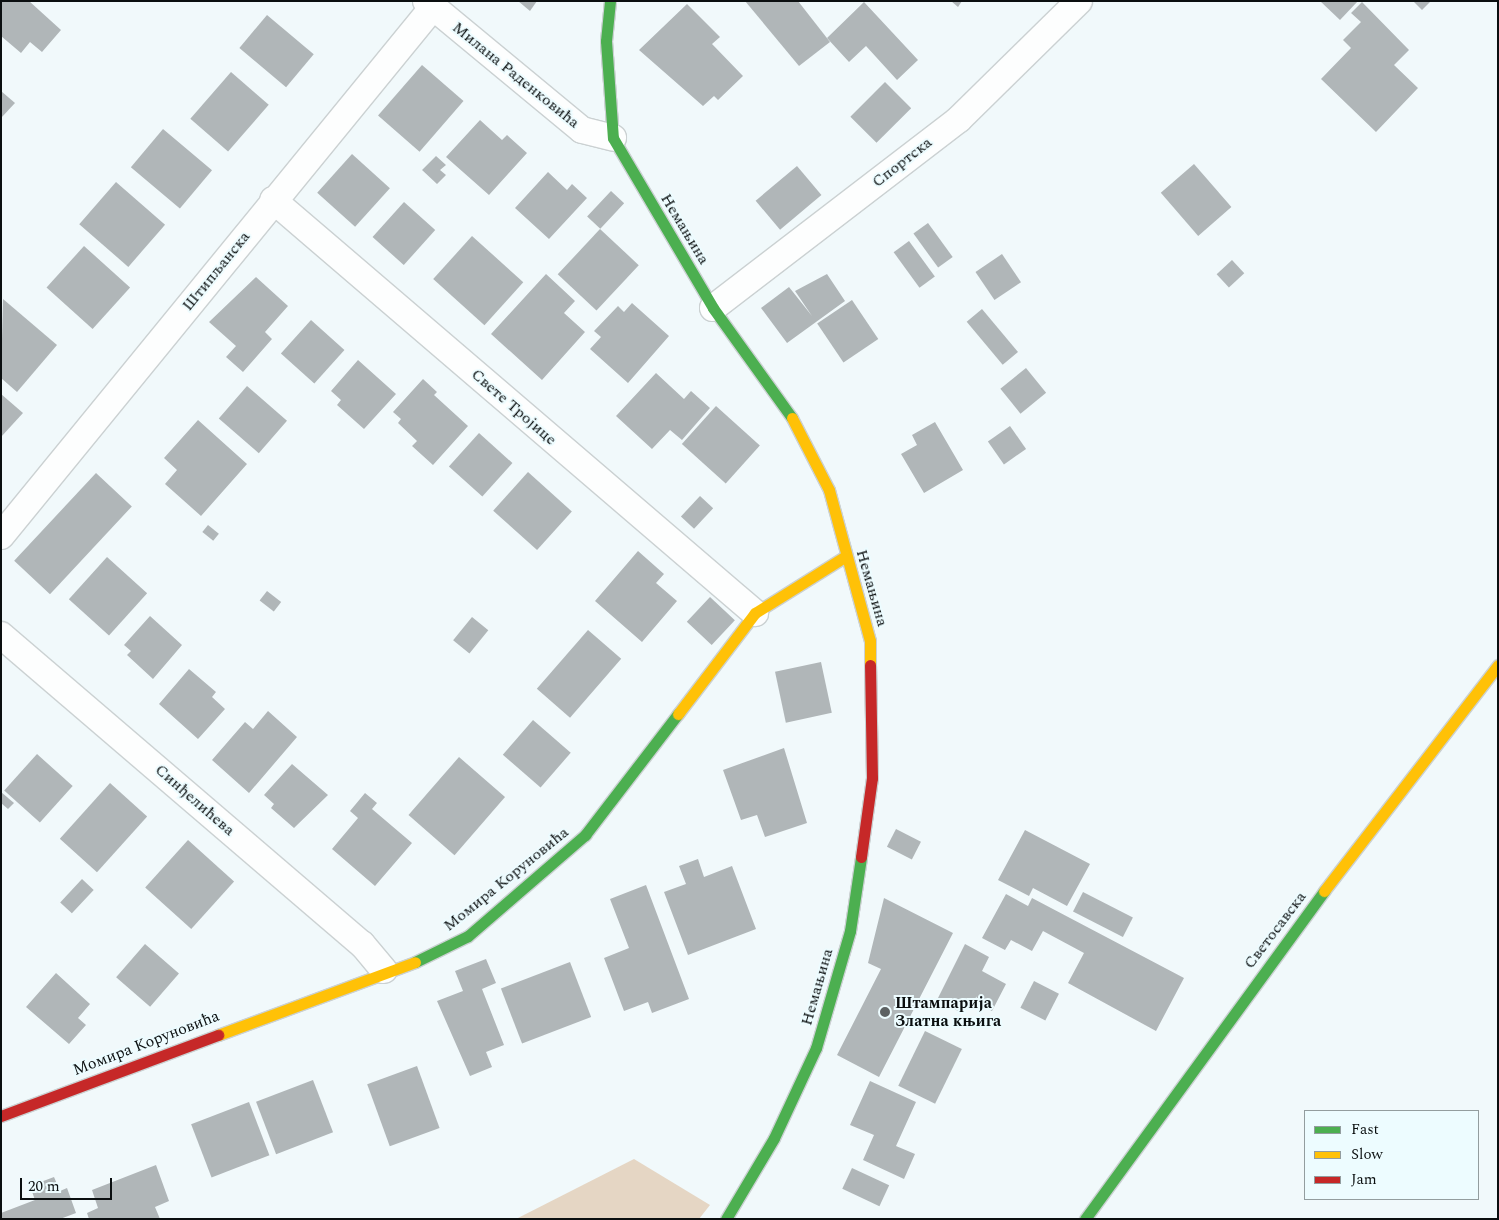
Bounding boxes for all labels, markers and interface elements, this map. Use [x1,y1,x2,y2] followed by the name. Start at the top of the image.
[449,18,583,132] street label: Милана Раденковића
[868,133,936,191] street label: Спортска
[656,190,714,268] street label: Немањина
[178,227,254,315] street label: Штипљанска
[467,365,561,449] street label: Свете Тројице
[852,547,892,629] street label: Немањина
[151,760,239,840] street label: Синђелићева
[440,823,572,935] street label: Момира Коруновића
[1240,888,1310,972] street label: Светосавска
[797,946,837,1028] street label: Немањина
[895,993,1001,1031] place label: Штампарија Златна књига
[70,1006,222,1080] street label: Момира Коруновића
[879,1006,891,1018] marker: Штампарија Златна књига
[1304,1110,1479,1200] legend
[1351,1118,1379,1141] text: Fast
[1351,1143,1383,1166] text: Slow
[22,1168,115,1200] scale bar
[1351,1168,1377,1191] text: Jam
[28,1175,60,1198] text: 20 m

